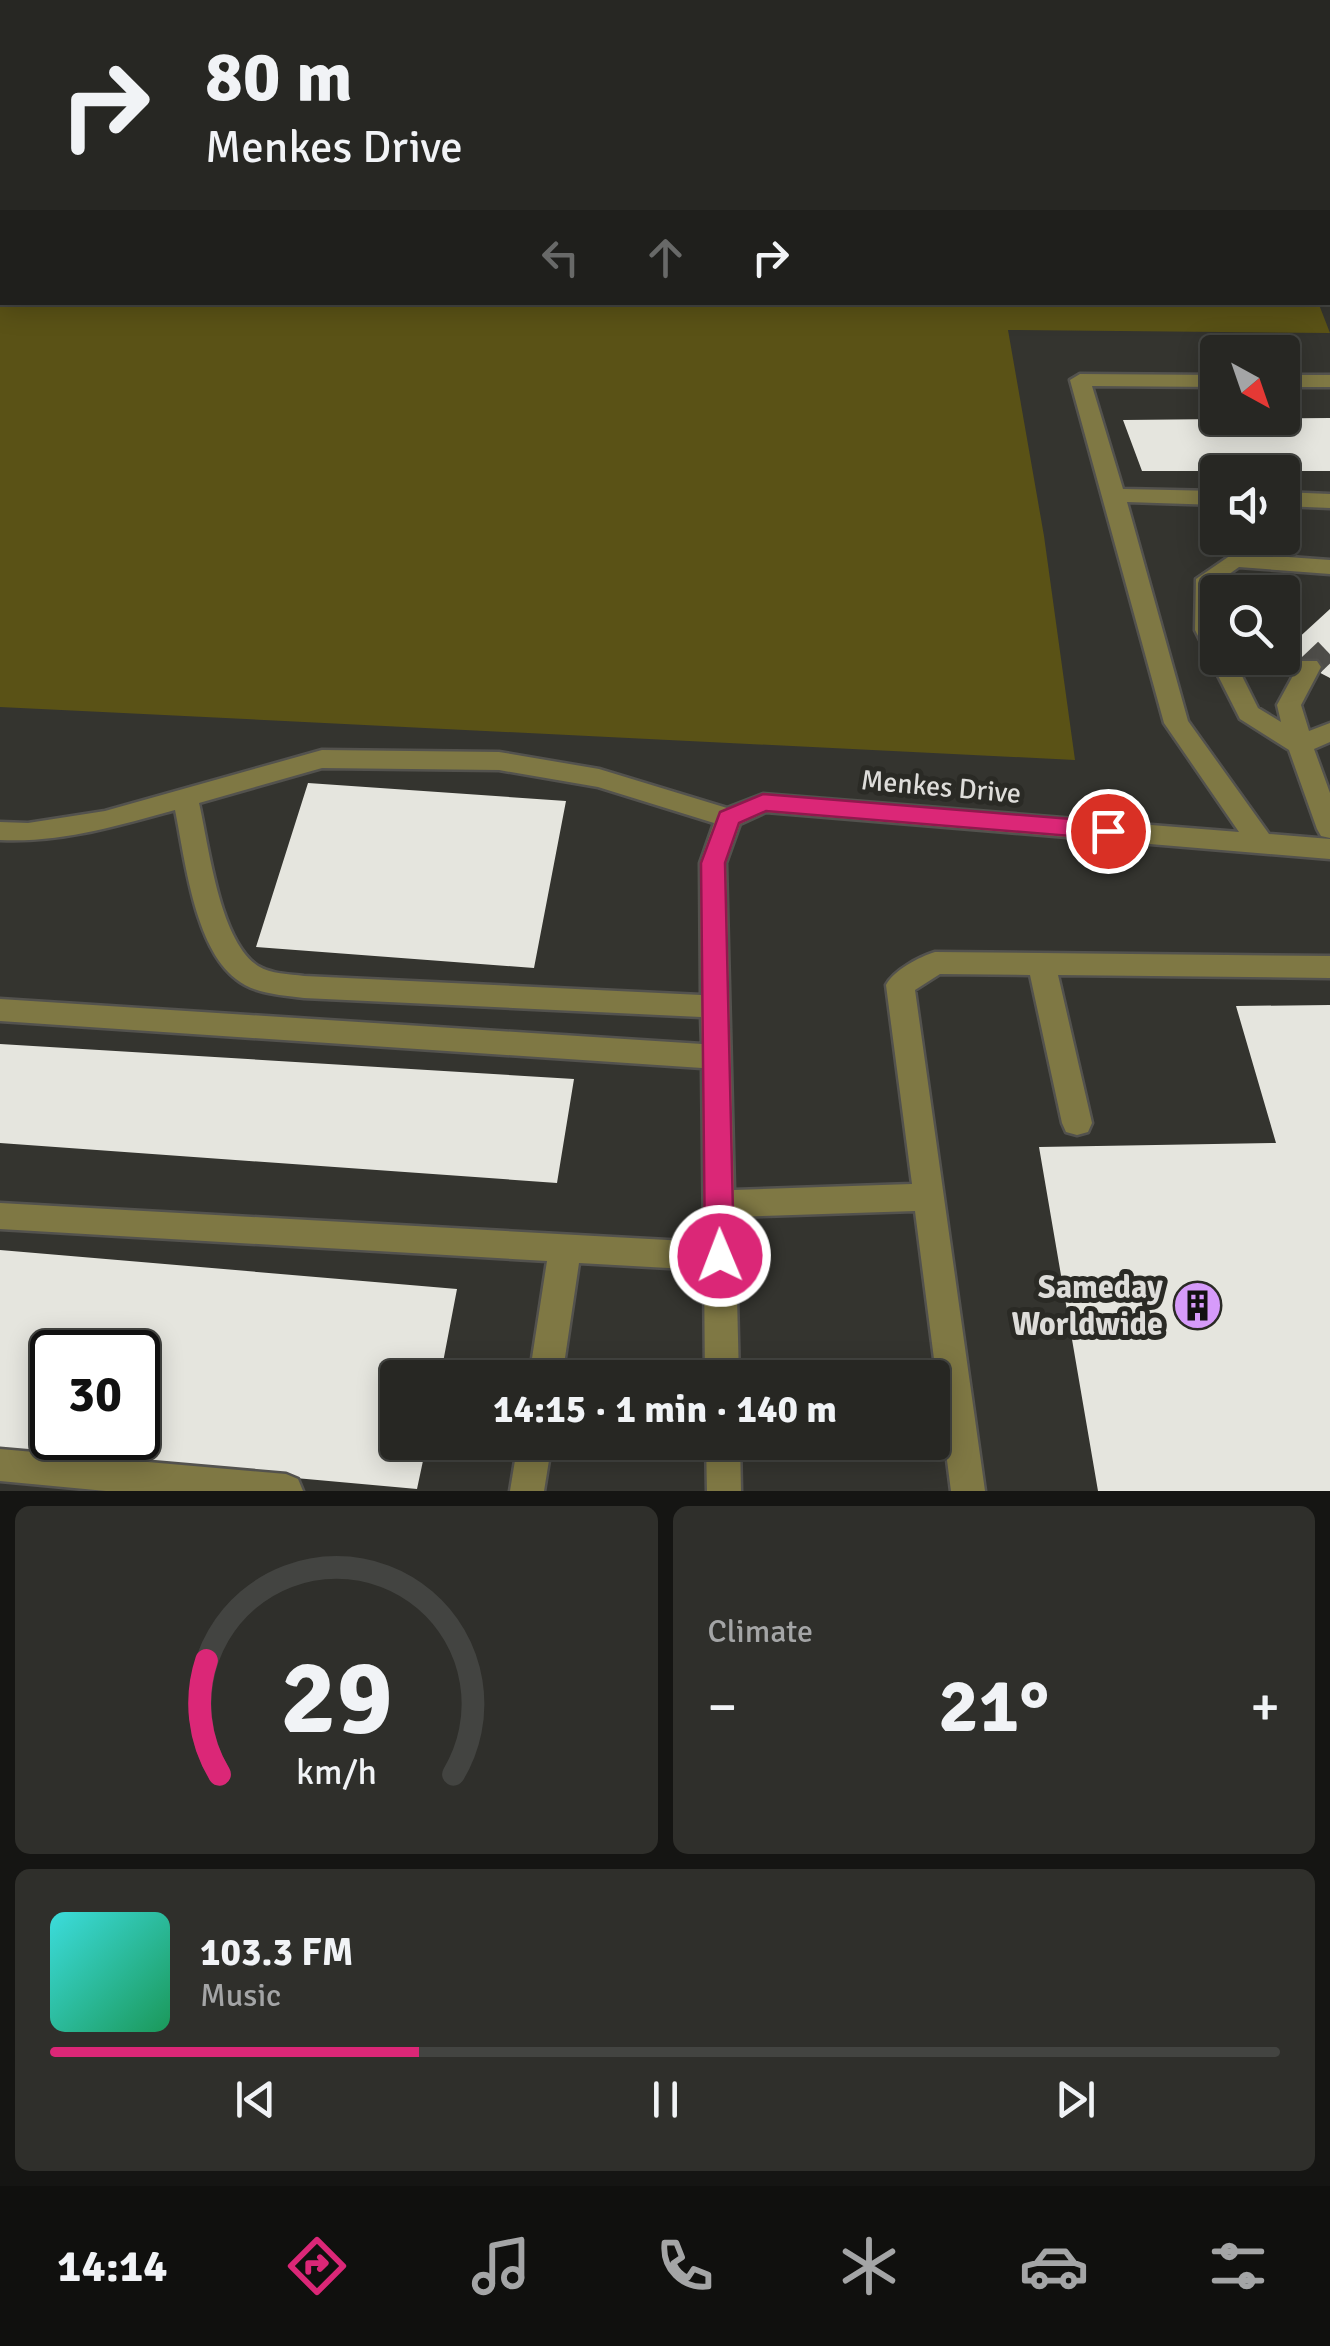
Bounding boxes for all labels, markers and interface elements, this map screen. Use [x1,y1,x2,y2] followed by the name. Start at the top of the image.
[205,34,353,120] text: 80 m
[40,40,170,170] icon: right
[205,120,463,175] text: Menkes Drive
[533,230,588,285] icon: left
[638,230,693,285] icon: ahead
[743,230,798,285] icon: right
[1200,335,1300,435] north arrow
[1200,335,1300,675] map controls
[1200,455,1300,555] button: sound
[1200,575,1300,675] button: search
[860,763,1022,811] street label: Menkes Drive
[1066,789,1151,874] pin
[1081,804,1136,859] icon: arrive
[668,1204,772,1308] position arrow
[1011,1268,1163,1344] place label: Sameday Worldwide
[1172,1279,1224,1331] building icon: Sameday Worldwide
[30,1330,160,1460] speed limit sign: 30
[493,1386,837,1433] text: 14:15 · 1 min · 140 m
[708,1612,813,1651] text: Climate
[280,1634,392,1762] text: 29
[938,1660,1049,1753] text: 21°
[708,1673,737,1741] text: −
[1250,1673,1280,1741] text: +
[296,1750,377,1794] text: km/h
[200,1929,353,1976] text: 103.3 FM
[200,1976,281,2015] text: Music
[228,2072,283,2127] icon: previous
[638,2072,693,2127] icon: pause
[1048,2072,1103,2127] icon: next
[282,2231,352,2301] icon: directions
[466,2231,536,2301] icon: music
[650,2231,720,2301] icon: phone
[834,2231,904,2301] icon: climate
[1019,2231,1089,2301] icon: car
[1203,2231,1273,2301] icon: filters
[57,2239,168,2294] text: 14:14

